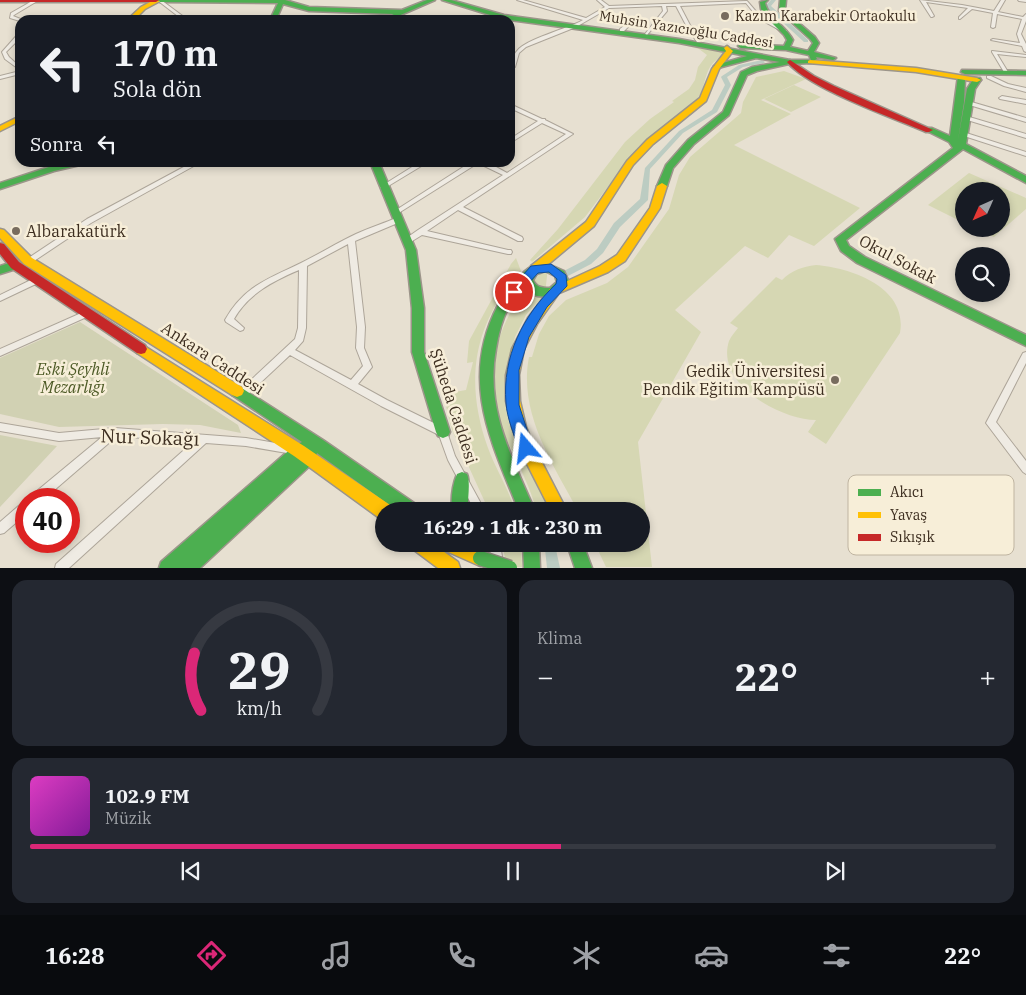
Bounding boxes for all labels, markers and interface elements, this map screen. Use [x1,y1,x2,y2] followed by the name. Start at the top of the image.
[598,6,774,52] street label: Muhsin Yazıcıoğlu Caddesi
[735,7,916,25] place label: Kazım Karabekir Ortaokulu
[719,10,731,22] marker: Kazım Karabekir Ortaokulu
[113,30,218,76] text: 170 m
[30,35,95,100] icon: left
[113,74,202,103] text: Sola dön
[93,130,121,158] icon: left
[30,132,83,156] text: Sonra
[955,182,1010,238] north arrow
[955,182,1010,302] map controls
[26,221,126,241] place label: Albarakatürk
[10,225,22,237] marker: Albarakatürk
[856,230,941,288] street label: Okul Sokak
[955,247,1010,302] button: search
[493,271,535,313] pin
[500,278,528,306] icon: arrive
[158,317,268,399] street label: Ankara Caddesi
[426,346,482,466] street label: Şüheda Caddesi
[35,359,110,397] park label: Eski Şeyhli Mezarlığı
[643,361,825,399] place label: Gedik Üniversitesi Pendik Eğitim Kampüsü
[829,374,841,386] marker: Gedik Üniversitesi Pendik Eğitim Kampüsü
[499,421,551,473] position arrow
[100,423,200,451] street label: Nur Sokağı
[848,475,1014,555] legend
[890,483,924,501] text: Akıcı
[15,488,80,553] speed limit sign: 40
[890,506,927,524] text: Yavaş
[423,515,602,539] text: 16:29 · 1 dk · 230 m
[890,528,935,546] text: Sıkışık
[537,628,582,648] text: Klima
[228,636,291,703] text: 29
[735,652,798,701] text: 22°
[537,658,554,695] text: −
[979,658,996,695] text: +
[237,697,282,720] text: km/h
[105,784,190,808] text: 102.9 FM
[105,808,151,828] text: Müzik
[177,857,205,885] icon: previous
[499,857,527,885] icon: pause
[821,857,849,885] icon: next
[194,938,229,973] icon: directions
[319,938,354,973] icon: music
[444,938,479,973] icon: phone
[569,938,604,973] icon: climate
[694,938,729,973] icon: car
[819,938,854,973] icon: filters
[45,941,104,970] text: 16:28
[944,941,981,970] text: 22°

